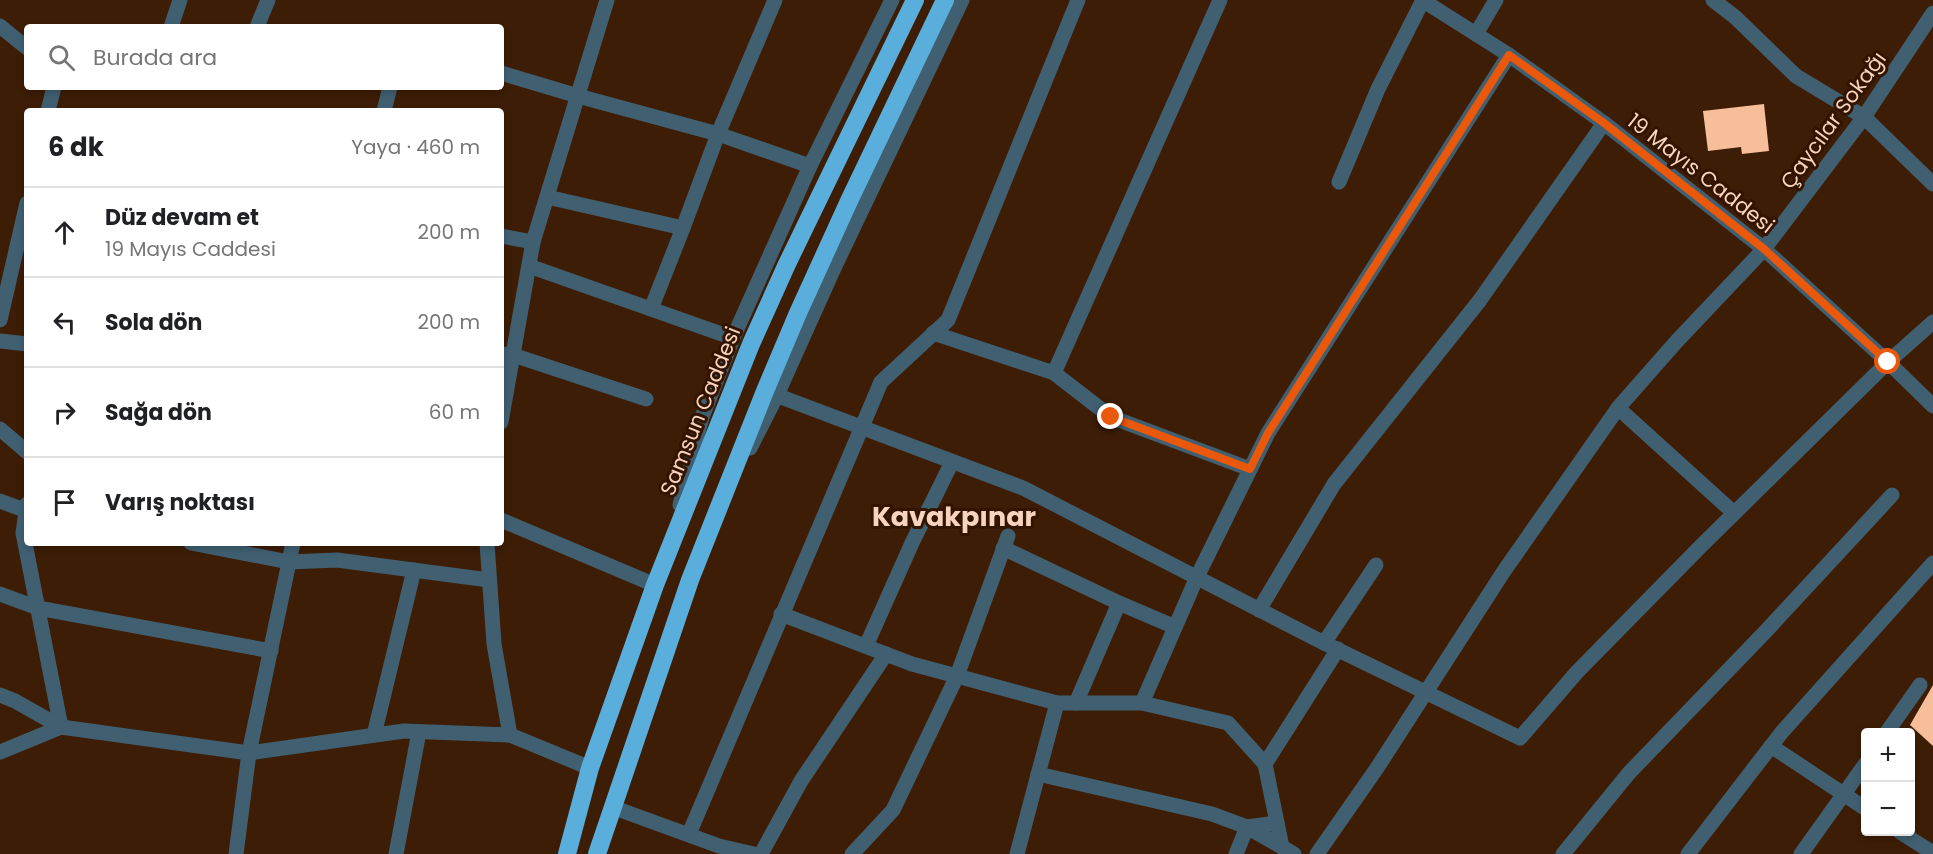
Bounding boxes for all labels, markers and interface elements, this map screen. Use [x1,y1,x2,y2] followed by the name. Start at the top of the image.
[24,24,504,90] search box
[45,41,78,74] icon: search
[93,42,217,73] text: Burada ara
[1773,46,1893,194] street label: Çaycılar Sokağı
[1621,106,1781,240] street label: 19 Mayıs Caddesi
[48,129,104,165] text: 6 dk
[351,133,480,161] text: Yaya · 460 m
[105,202,259,233] text: Düz devam et
[48,216,81,249] icon: ahead
[417,218,480,246] text: 200 m
[105,235,276,263] text: 19 Mayıs Caddesi
[48,306,81,339] icon: left
[105,307,202,338] text: Sola dön
[417,308,480,336] text: 200 m
[653,322,747,500] street label: Samsun Caddesi
[1874,348,1900,374] route start
[48,396,81,429] icon: right
[105,397,212,428] text: Sağa dön
[429,398,480,426] text: 60 m
[1097,403,1123,429] route end
[48,486,81,519] icon: arrive
[105,487,255,518] text: Varış noktası
[872,498,1037,535] district label: Kavakpınar
[1861,728,1915,836] map controls
[1861,728,1915,782] button: +
[1861,782,1915,836] button: −

